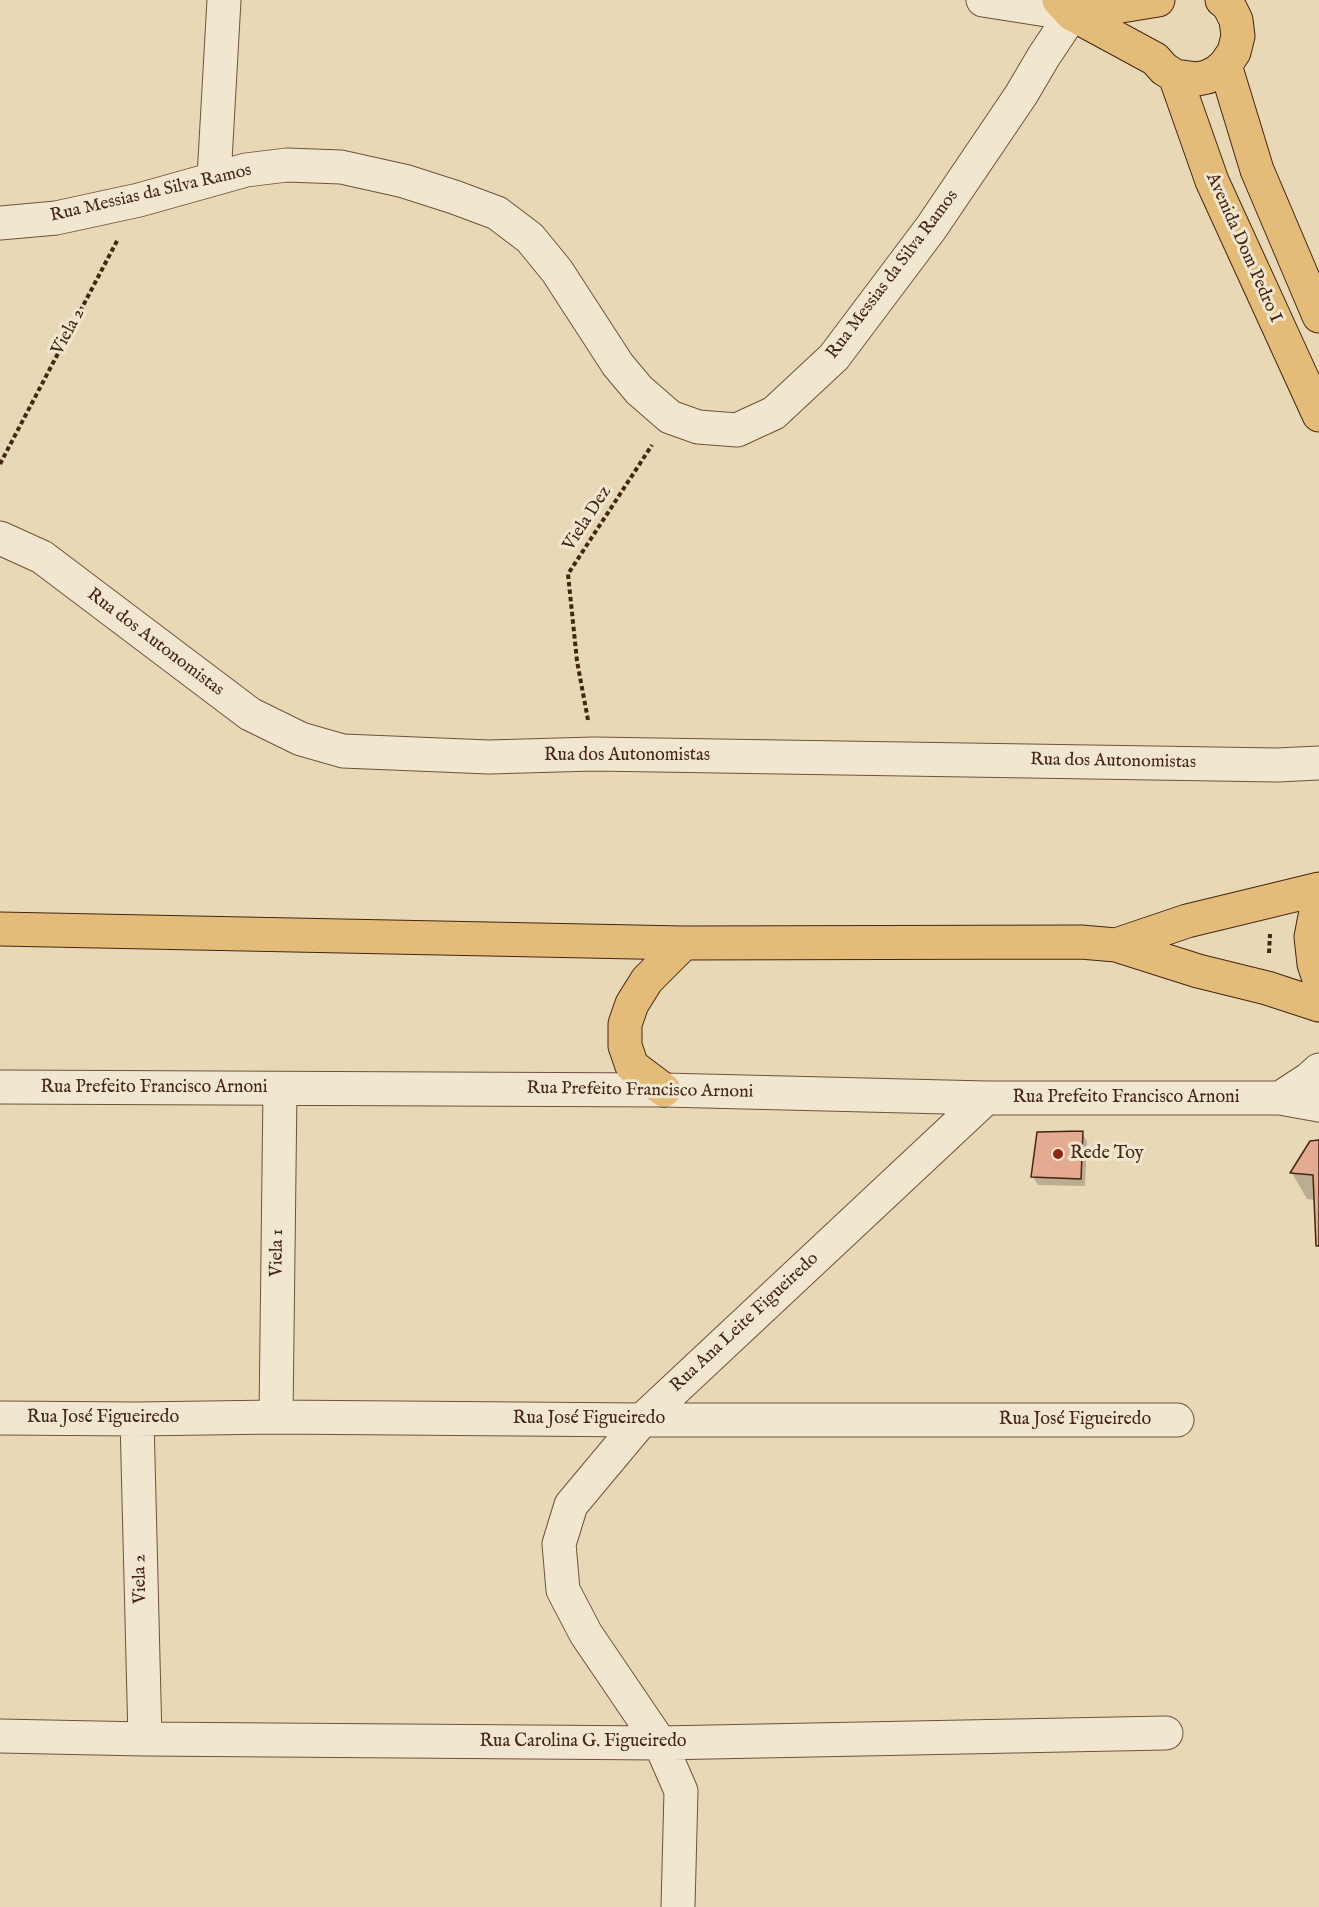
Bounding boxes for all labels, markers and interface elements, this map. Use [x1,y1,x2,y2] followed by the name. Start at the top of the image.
[48,160,254,228] street label: Rua Messias da Silva Ramos
[1200,170,1286,326] street label: Avenida Dom Pedro I
[822,186,964,364] street label: Rua Messias da Silva Ramos
[48,305,90,359] street label: Viela 2
[559,483,617,555] street label: Viela Dez
[82,584,228,702] street label: Rua dos Autonomistas
[544,745,710,767] street label: Rua dos Autonomistas
[1030,750,1196,774] street label: Rua dos Autonomistas
[41,1077,267,1099] street label: Rua Prefeito Francisco Arnoni
[526,1078,754,1104] street label: Rua Prefeito Francisco Arnoni
[1013,1087,1239,1109] street label: Rua Prefeito Francisco Arnoni
[1070,1143,1144,1165] place label: Rede Toy
[1051,1147,1065,1161] marker: Rede Toy
[267,1229,289,1277] street label: Viela 1
[666,1249,824,1397] street label: Rua Ana Leite Figueiredo
[27,1407,179,1429] street label: Rua José Figueiredo
[513,1408,665,1430] street label: Rua José Figueiredo
[999,1409,1151,1431] street label: Rua José Figueiredo
[130,1554,152,1604] street label: Viela 2
[479,1731,687,1753] street label: Rua Carolina G. Figueiredo

